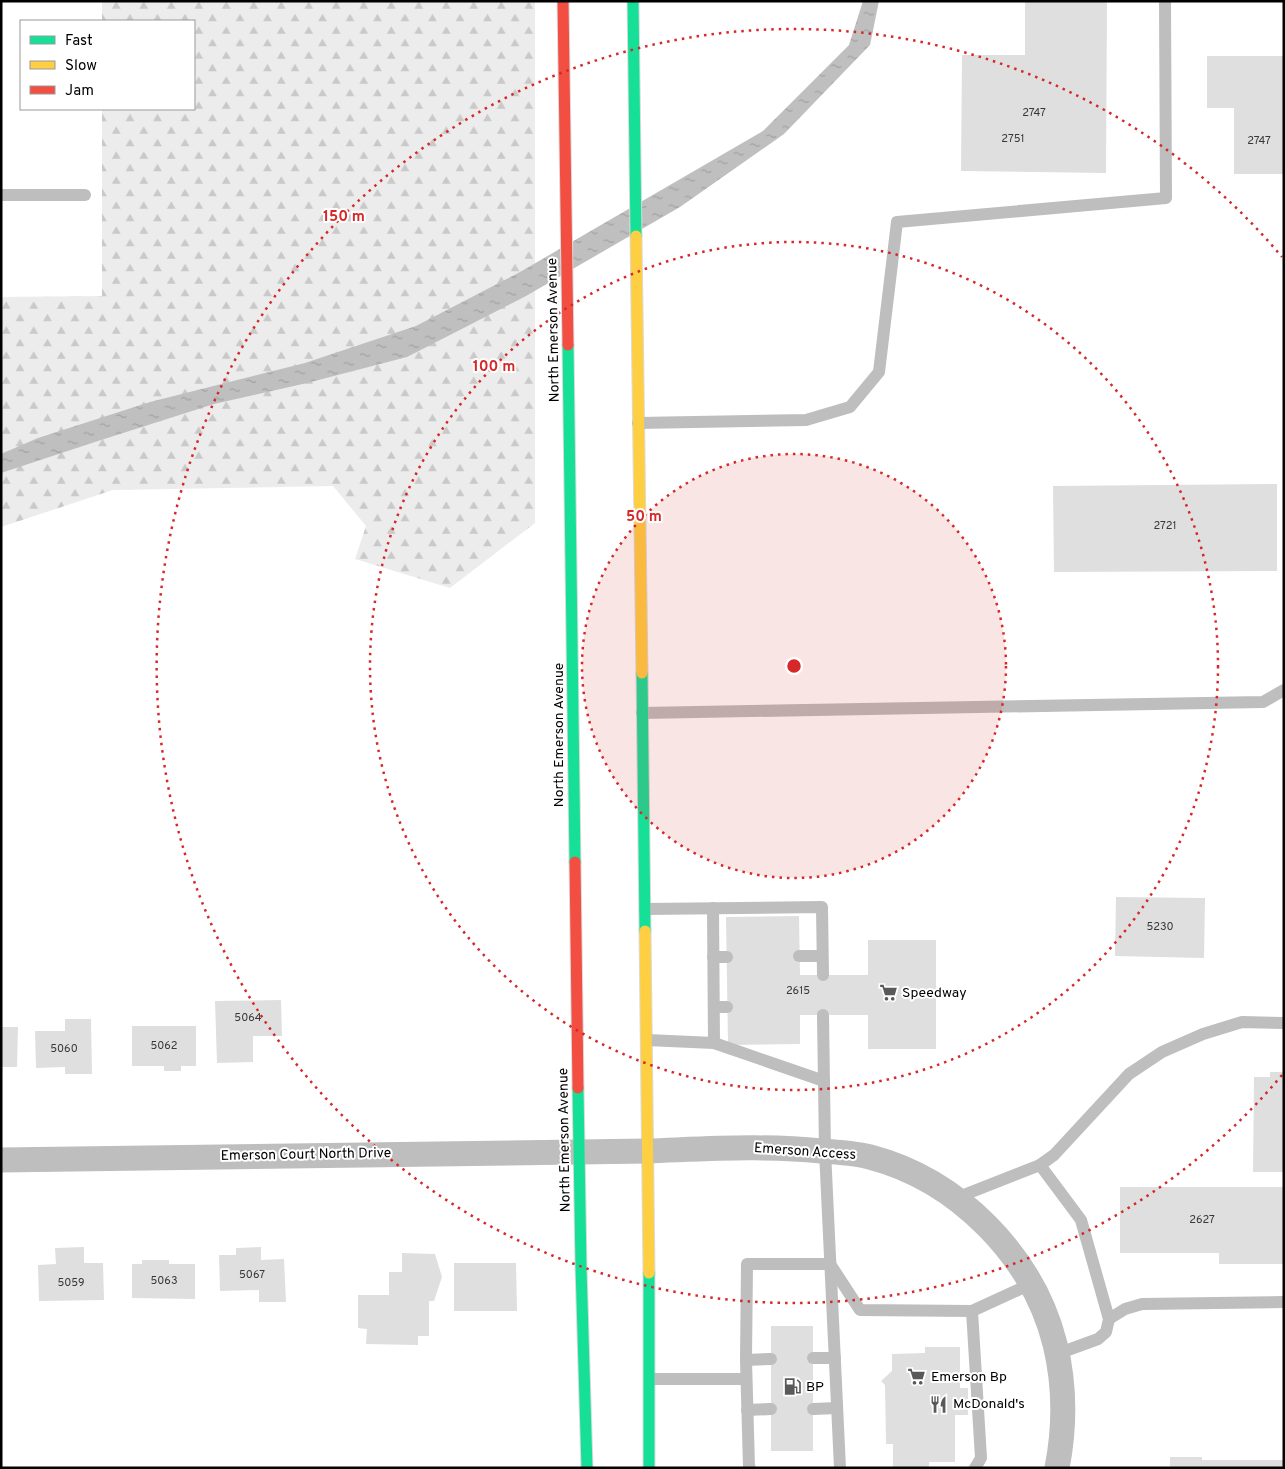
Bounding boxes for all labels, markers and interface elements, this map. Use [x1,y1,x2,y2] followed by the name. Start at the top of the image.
[20,20,195,110] legend
[65,32,93,51] text: Fast
[65,57,97,76] text: Slow
[65,82,94,101] text: Jam
[1022,106,1046,120] house number: 2747
[1001,132,1025,146] house number: 2751
[1247,134,1271,148] house number: 2747
[323,208,365,227] text: 150 m
[544,258,564,402] street label: North Emerson Avenue
[473,358,515,377] text: 100 m
[626,508,662,527] text: 50 m
[1153,519,1177,533] house number: 2721
[785,657,803,675] centre of rings
[551,663,568,807] street label: North Emerson Avenue
[1146,920,1174,934] house number: 5230
[878,983,898,1003] supermarket icon: Speedway
[786,984,810,998] house number: 2615
[902,985,967,1002] place label: Speedway
[234,1011,262,1025] house number: 5064
[150,1039,178,1053] house number: 5062
[50,1042,78,1056] house number: 5060
[555,1068,575,1212] street label: North Emerson Avenue
[753,1140,857,1164] street label: Emerson Access
[221,1145,391,1165] street label: Emerson Court North Drive
[1189,1213,1215,1227] house number: 2627
[239,1268,265,1282] house number: 5067
[150,1274,178,1288] house number: 5063
[57,1276,85,1290] house number: 5059
[907,1367,927,1387] supermarket icon: Emerson Bp
[931,1369,1007,1386] place label: Emerson Bp
[782,1377,802,1397] fuel station icon: BP
[806,1379,824,1396] place label: BP
[929,1394,949,1414] restaurant icon: McDonald's
[953,1396,1025,1413] place label: McDonald's

